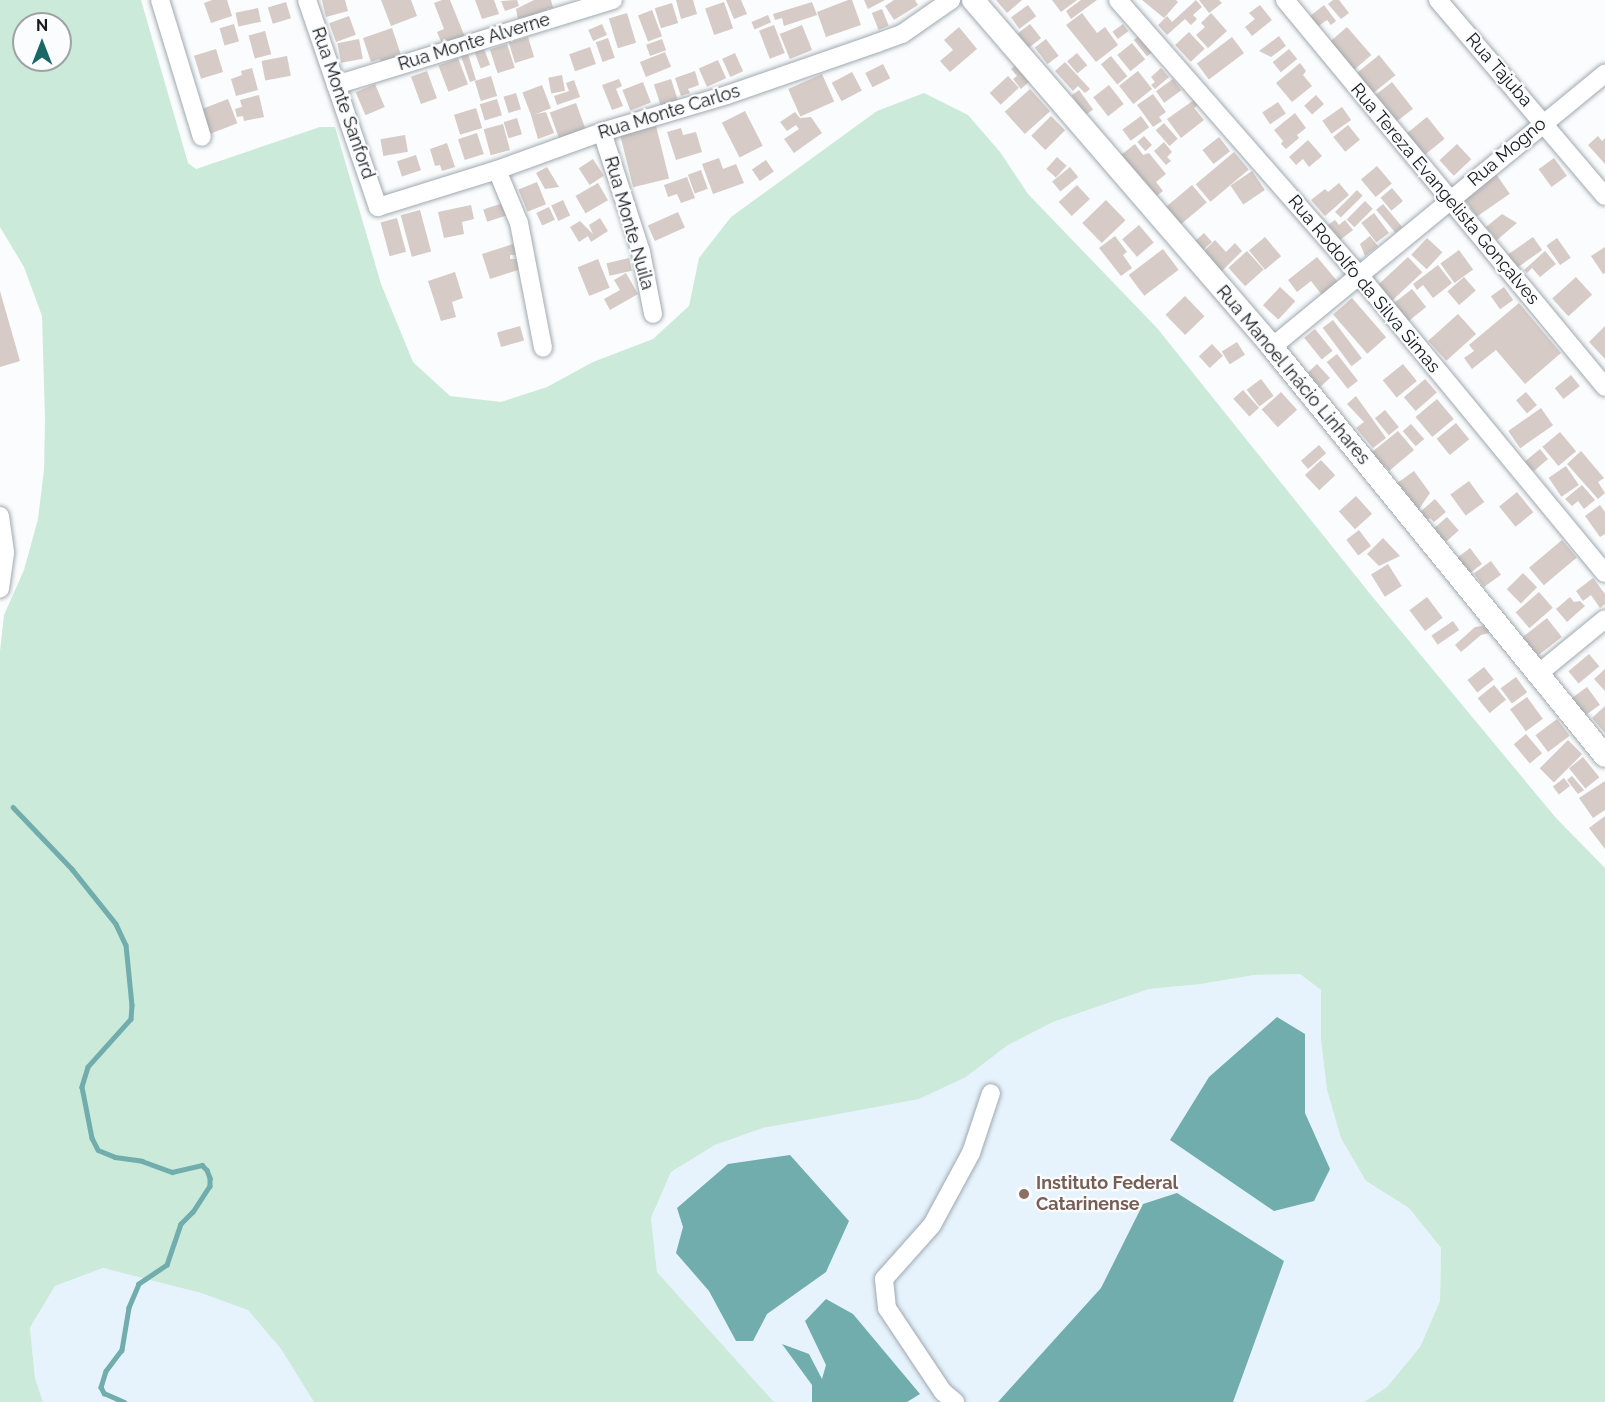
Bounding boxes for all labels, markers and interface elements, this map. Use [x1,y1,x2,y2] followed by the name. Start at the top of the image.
[395,9,553,75] street label: Rua Monte Alverne
[12,12,72,72] north arrow
[36,16,48,35] text: N
[307,24,379,182] street label: Rua Monte Sanford
[1461,28,1537,112] street label: Rua Tajuba
[1346,79,1544,309] street label: Rua Tereza Evangelista Gonçalves
[595,80,743,144] street label: Rua Monte Carlos
[1464,113,1550,191] street label: Rua Mogno
[600,154,658,292] street label: Rua Monte Nuila
[1283,191,1445,377] street label: Rua Rodolfo da Silva Simas
[1211,281,1375,469] street label: Rua Manoel Inácio Linhares
[1036,1173,1178,1216] place label: Instituto Federal Catarinense
[1017,1187,1031,1201] marker: Instituto Federal Catarinense

